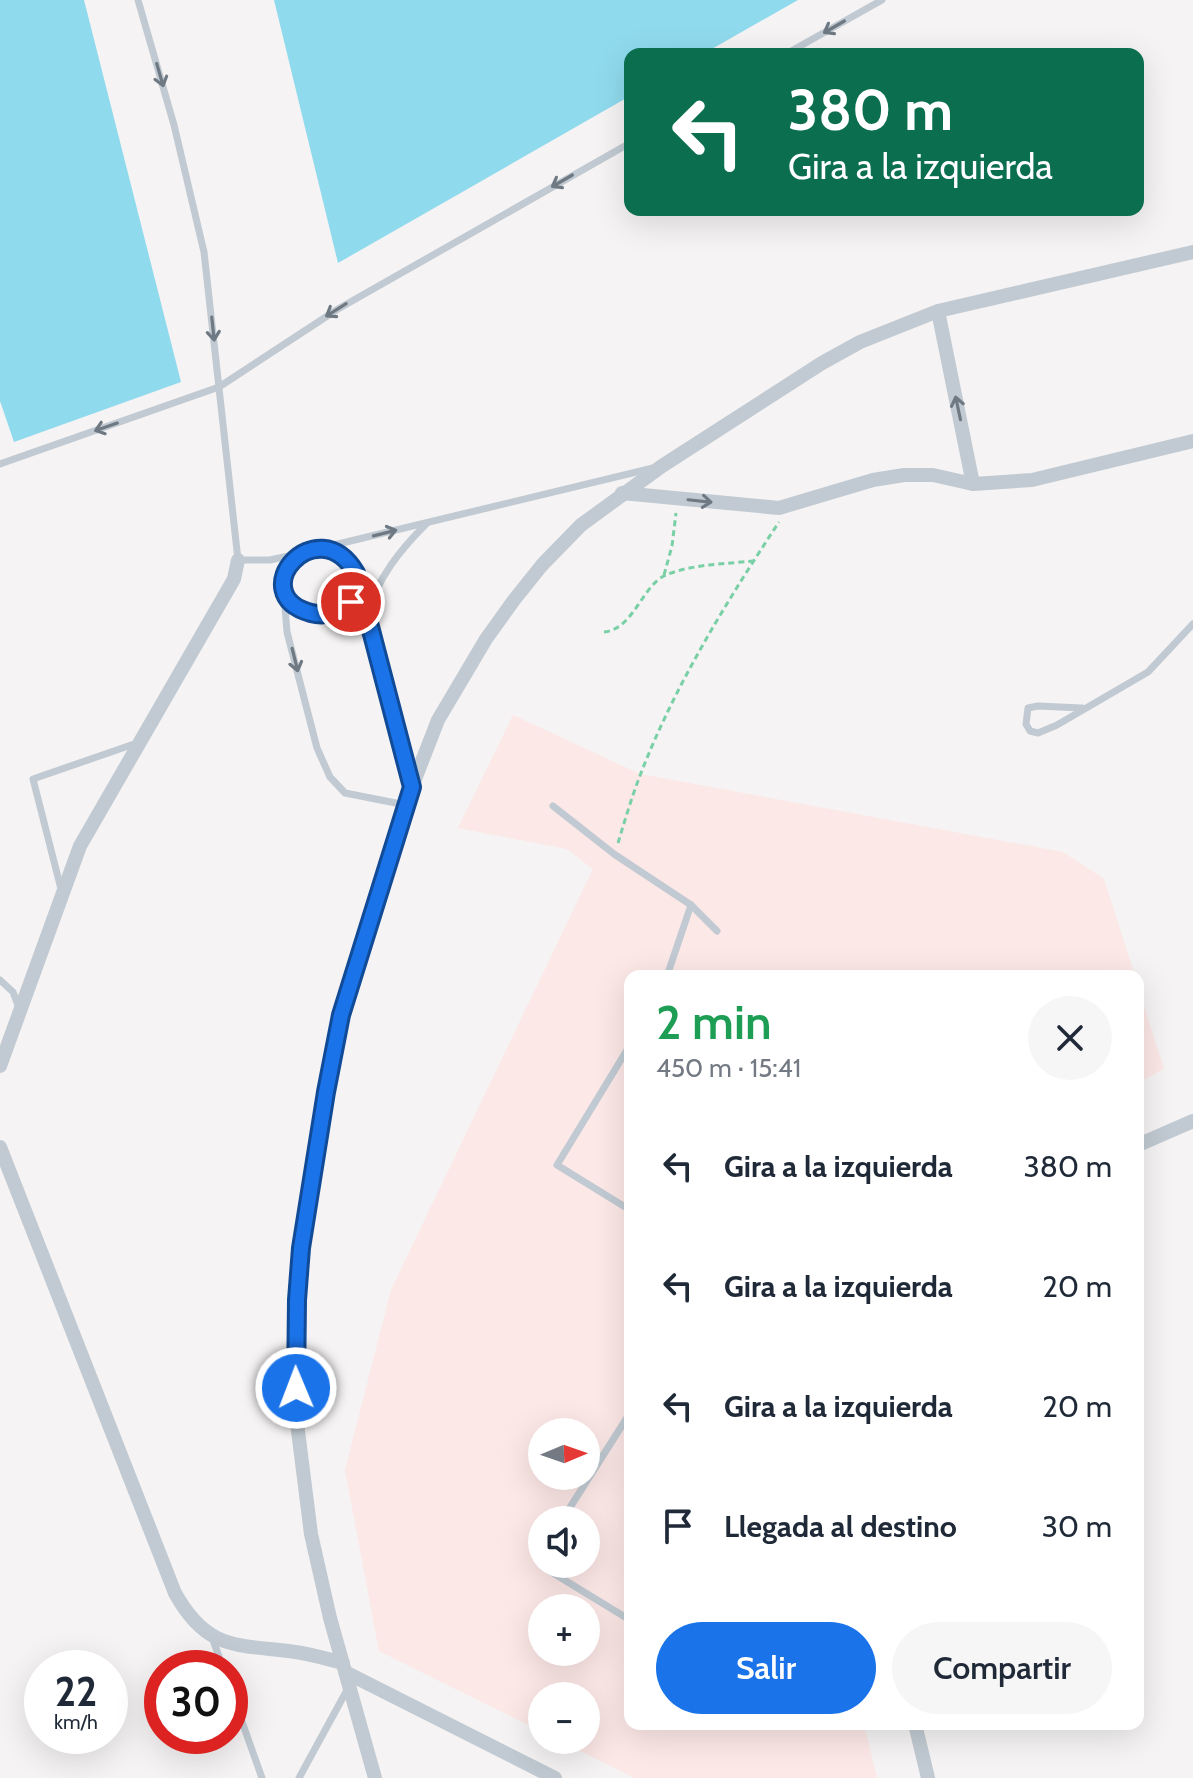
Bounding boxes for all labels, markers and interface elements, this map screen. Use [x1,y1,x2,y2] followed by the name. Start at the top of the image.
[823,19,846,35] one-way arrow
[153,62,168,88] one-way arrow
[788,76,953,144] text: 380 m
[656,80,760,184] icon: left
[788,144,1053,188] text: Gira a la izquierda
[551,173,574,189] one-way arrow
[326,302,348,319] one-way arrow
[206,315,221,342] one-way arrow
[950,395,965,421] one-way arrow
[94,421,119,436] one-way arrow
[686,493,713,508] one-way arrow
[372,524,397,539] one-way arrow
[317,568,385,636] pin
[329,580,373,624] icon: arrive
[288,646,303,672] one-way arrow
[656,993,772,1051] text: 2 min
[1028,996,1112,1080] button: close
[656,1052,801,1084] text: 450 m · 15:41
[656,1144,700,1188] icon: left
[724,1148,953,1185] text: Gira a la izquierda
[1024,1148,1112,1185] text: 380 m
[656,1264,700,1308] icon: left
[724,1268,953,1305] text: Gira a la izquierda
[1042,1268,1112,1305] text: 20 m
[254,1346,338,1430] position arrow
[656,1384,700,1428] icon: left
[724,1388,953,1425] text: Gira a la izquierda
[1042,1388,1112,1425] text: 20 m
[528,1418,600,1490] north arrow
[528,1418,600,1754] map controls
[656,1504,700,1548] icon: arrive
[528,1506,600,1578] button: sound
[724,1508,957,1545] text: Llegada al destino
[1042,1508,1112,1545] text: 30 m
[528,1594,600,1666] button: +
[656,1622,876,1714] button: Salir
[892,1622,1112,1714] button: Compartir
[144,1650,248,1754] speed limit sign: 30
[55,1667,97,1716] text: 22
[528,1682,600,1754] button: −
[54,1710,98,1734] text: km/h

